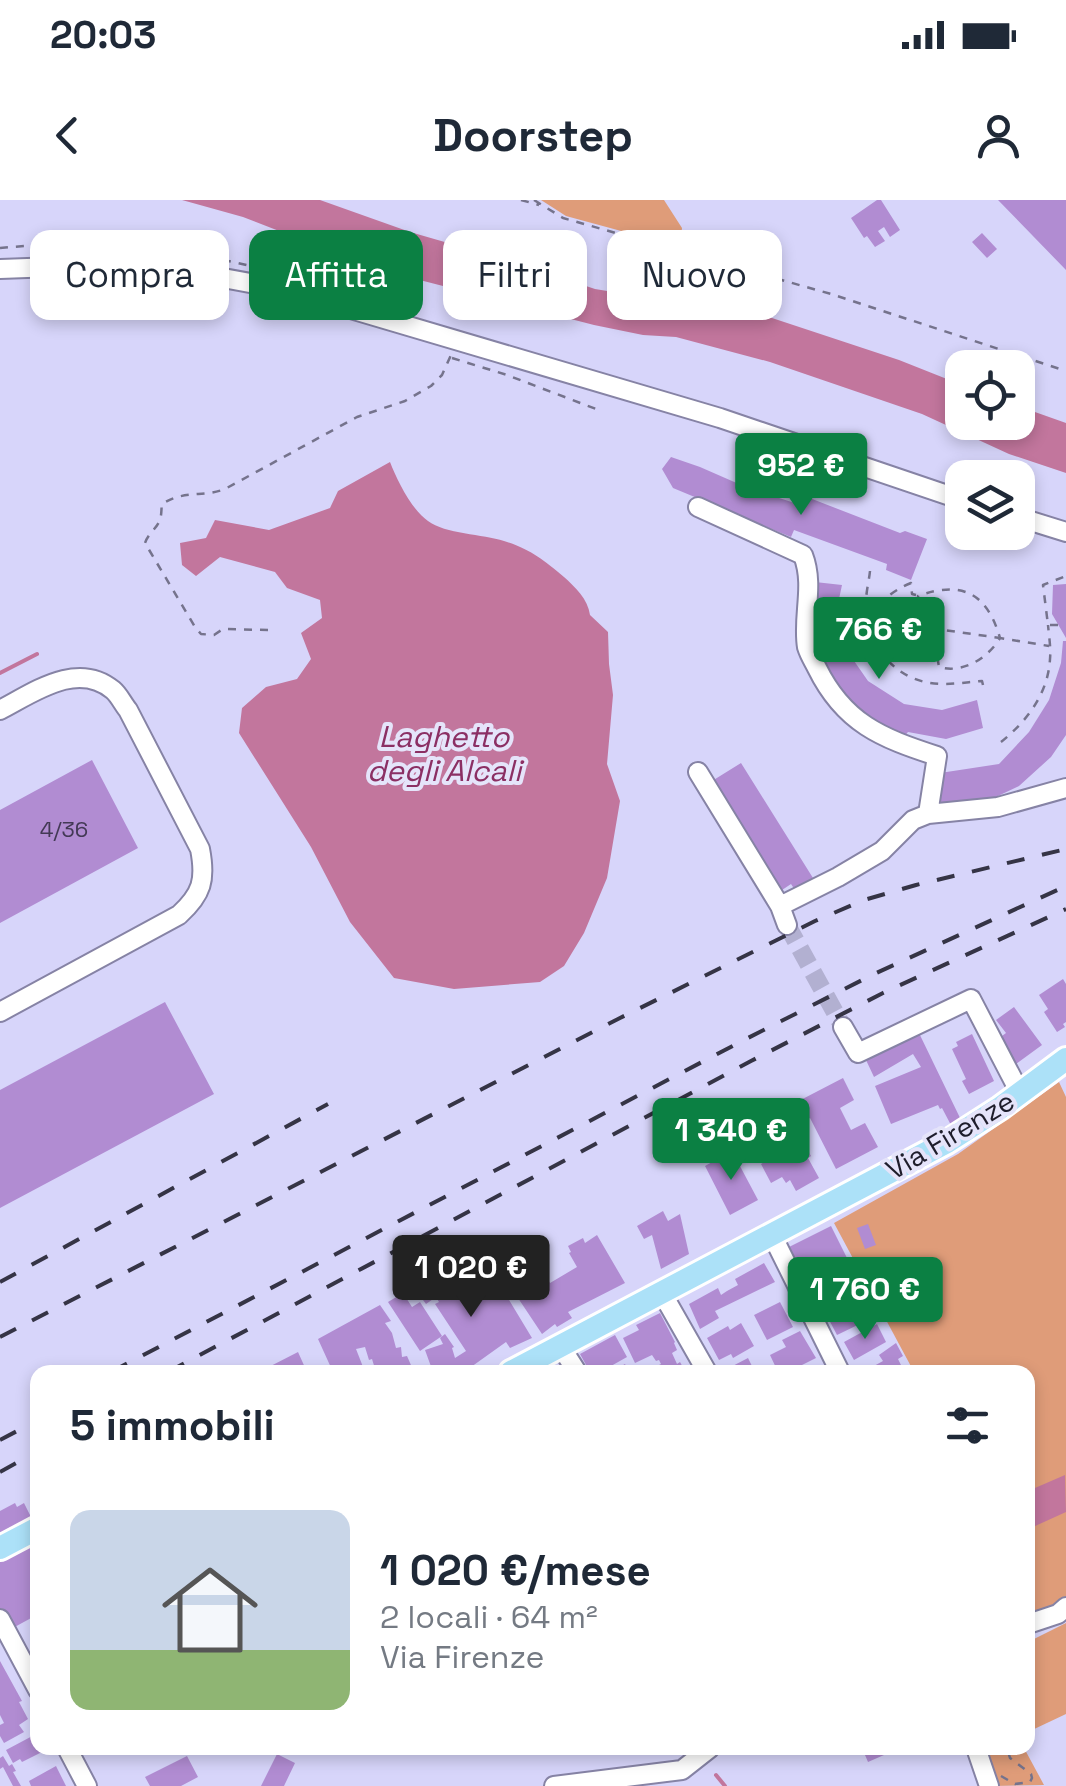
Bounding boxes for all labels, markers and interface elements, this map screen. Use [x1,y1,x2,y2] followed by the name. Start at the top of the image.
[50,11,156,59] text: 20:03
[433,107,633,164] text: Doorstep
[40,108,95,163] icon: back
[971,108,1026,163] icon: person
[30,230,229,320] chip: Compra
[249,230,423,320] chip: Affitta
[443,230,587,320] chip: Filtri
[607,230,782,320] chip: Nuovo
[945,350,1035,550] map controls
[945,350,1035,440] button: locate
[731,433,871,518] pin: 952 €
[757,445,845,485] text: 952 €
[945,460,1035,550] button: layers
[809,597,949,682] pin: 766 €
[836,609,922,649] text: 766 €
[367,717,525,790] water label: Laghetto degli Alcali
[40,815,88,843] house number: 4/36
[879,1083,1021,1187] street label: Via Firenze
[639,1098,823,1183] pin: 1 340 €
[675,1110,787,1150] text: 1 340 €
[379,1235,563,1320] pin: 1 020 €
[415,1247,527,1287] text: 1 020 €
[773,1257,957,1342] pin: 1 760 €
[810,1269,920,1309] text: 1 760 €
[940,1398,995,1453] icon: filters
[70,1399,275,1452] text: 5 immobili
[380,1544,651,1597] text: 1 020 €/mese
[150,1550,270,1670] icon: home
[380,1597,598,1637] text: 2 locali · 64 m²
[380,1637,544,1677] text: Via Firenze

